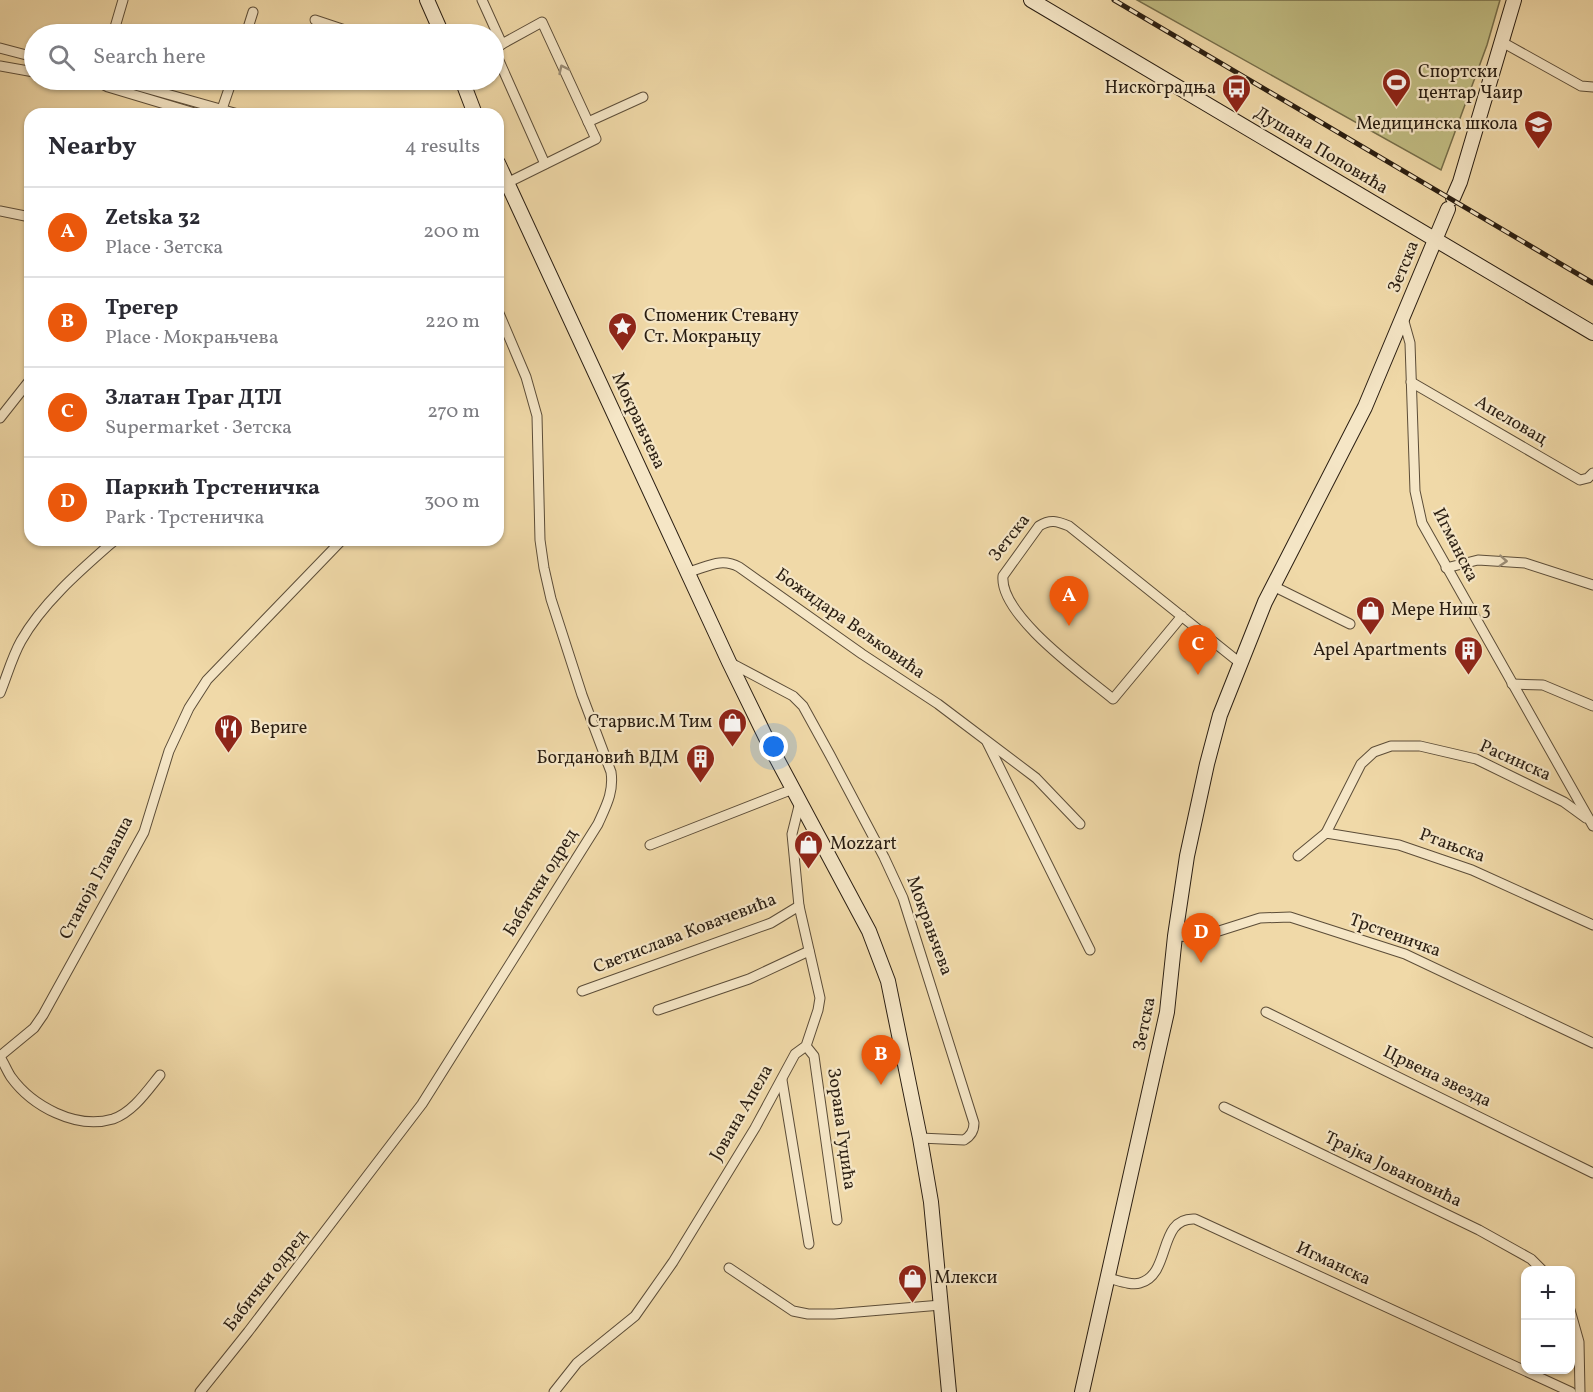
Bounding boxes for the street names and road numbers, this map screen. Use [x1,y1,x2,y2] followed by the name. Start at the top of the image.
[1249,101,1393,201] street label: Душана Поповића
[1382,237,1426,297] street label: Зетска
[605,368,671,474] street label: Мокрањчева
[1470,390,1552,452] street label: Апеловац
[1426,504,1484,586] street label: Игманска
[983,509,1037,567] street label: Зетска
[770,563,930,685] street label: Божидара Вељковића
[1475,734,1555,788] street label: Расинска
[54,812,140,944] street label: Станоја Главаша
[1416,823,1489,869] street label: Ртањска
[498,824,584,942] street label: Бабички одред
[899,873,959,979] street label: Мокрањчева
[590,888,780,980] street label: Светислава Ковачевића
[1346,908,1444,964] street label: Трстеничка
[1128,995,1162,1053] street label: Зетска
[1378,1040,1496,1114] street label: Црвена звезда
[704,1060,780,1166] street label: Јована Апела
[820,1066,862,1192] street label: Зорана Гуџића
[1320,1126,1466,1214] street label: Трајка Јовановића
[218,1225,314,1337] street label: Бабички одред
[1292,1236,1375,1292] street label: Игманска

